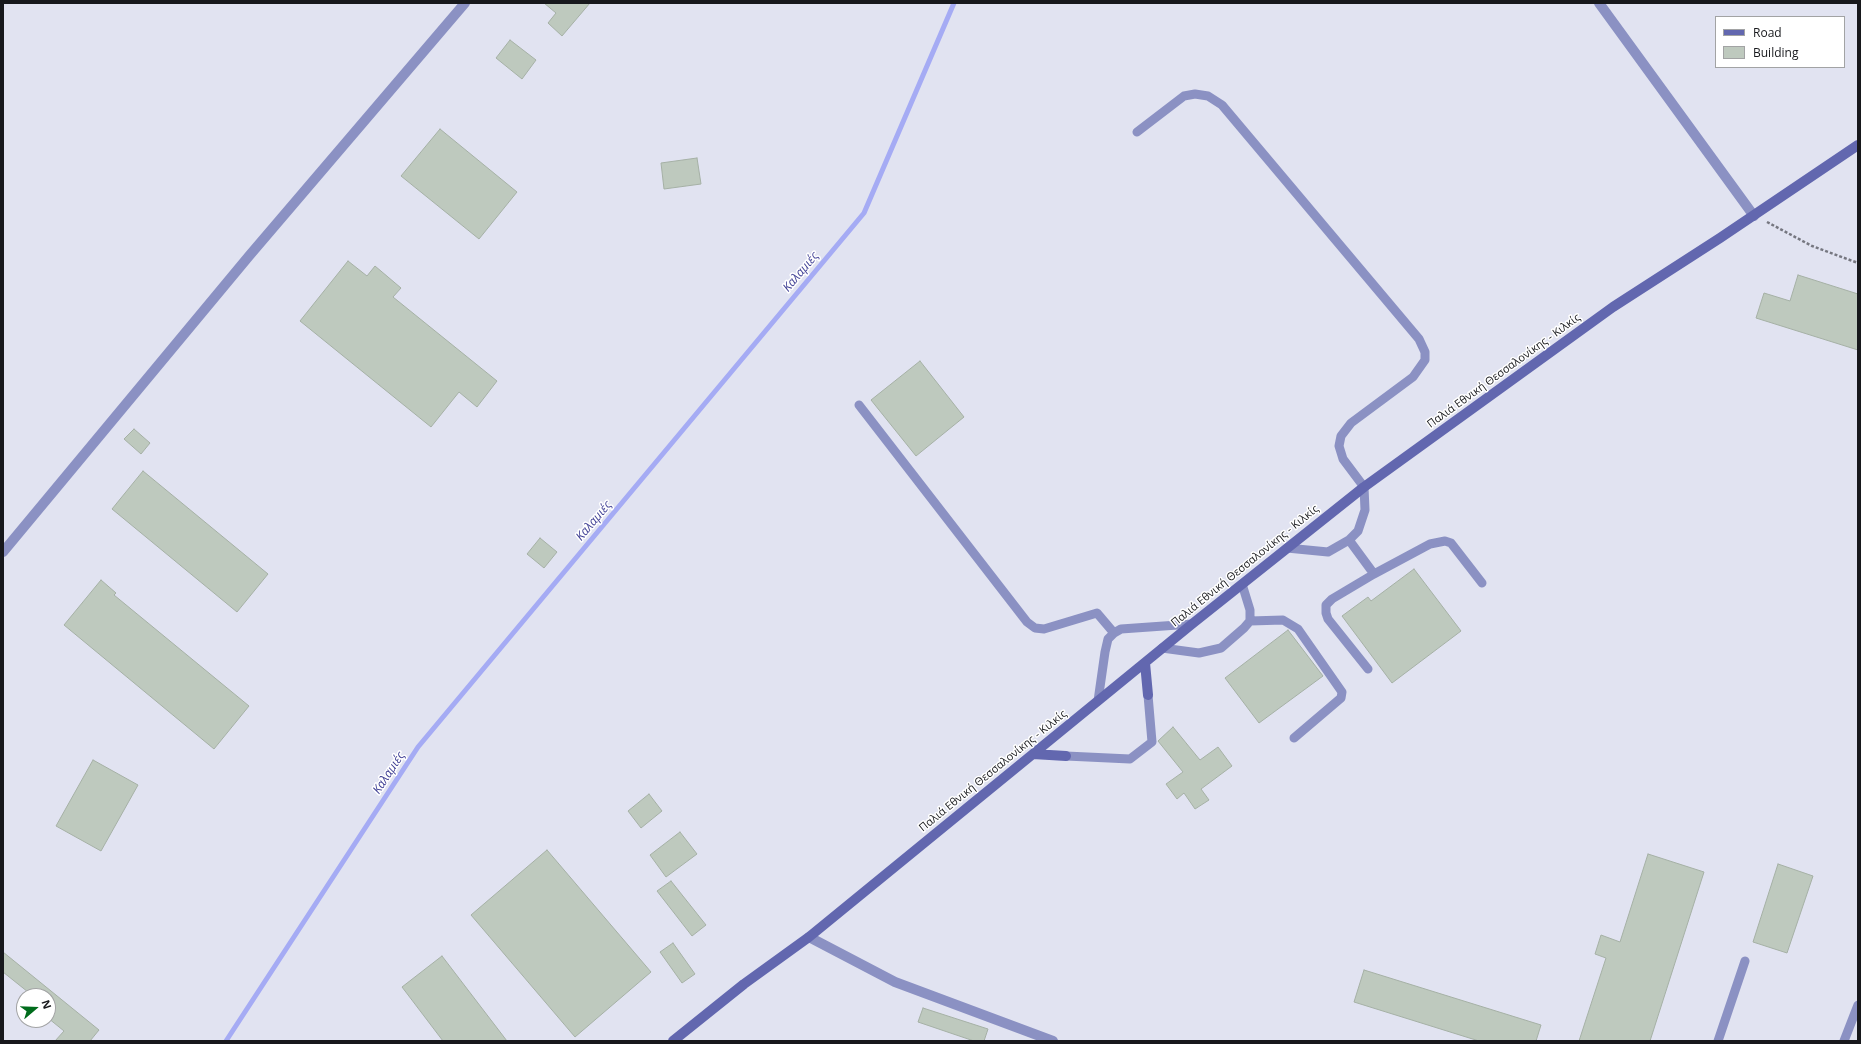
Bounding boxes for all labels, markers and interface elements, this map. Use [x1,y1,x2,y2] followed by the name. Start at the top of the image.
[1715,16,1845,68] legend
[1753,24,1782,41] text: Road
[1753,44,1798,61] text: Building
[780,249,822,295] water label: Καλαμιές
[1425,311,1583,431] street label: Παλιά Εθνική Θεσσαλονίκης - Κιλκίς
[573,498,615,544] water label: Καλαμιές
[1169,502,1321,630] street label: Παλιά Εθνική Θεσσαλονίκης - Κιλκίς
[917,707,1069,835] street label: Παλιά Εθνική Θεσσαλονίκης - Κιλκίς
[370,749,408,797] water label: Καλαμιές
[16,988,56,1028] north arrow
[38,998,55,1011] text: N

